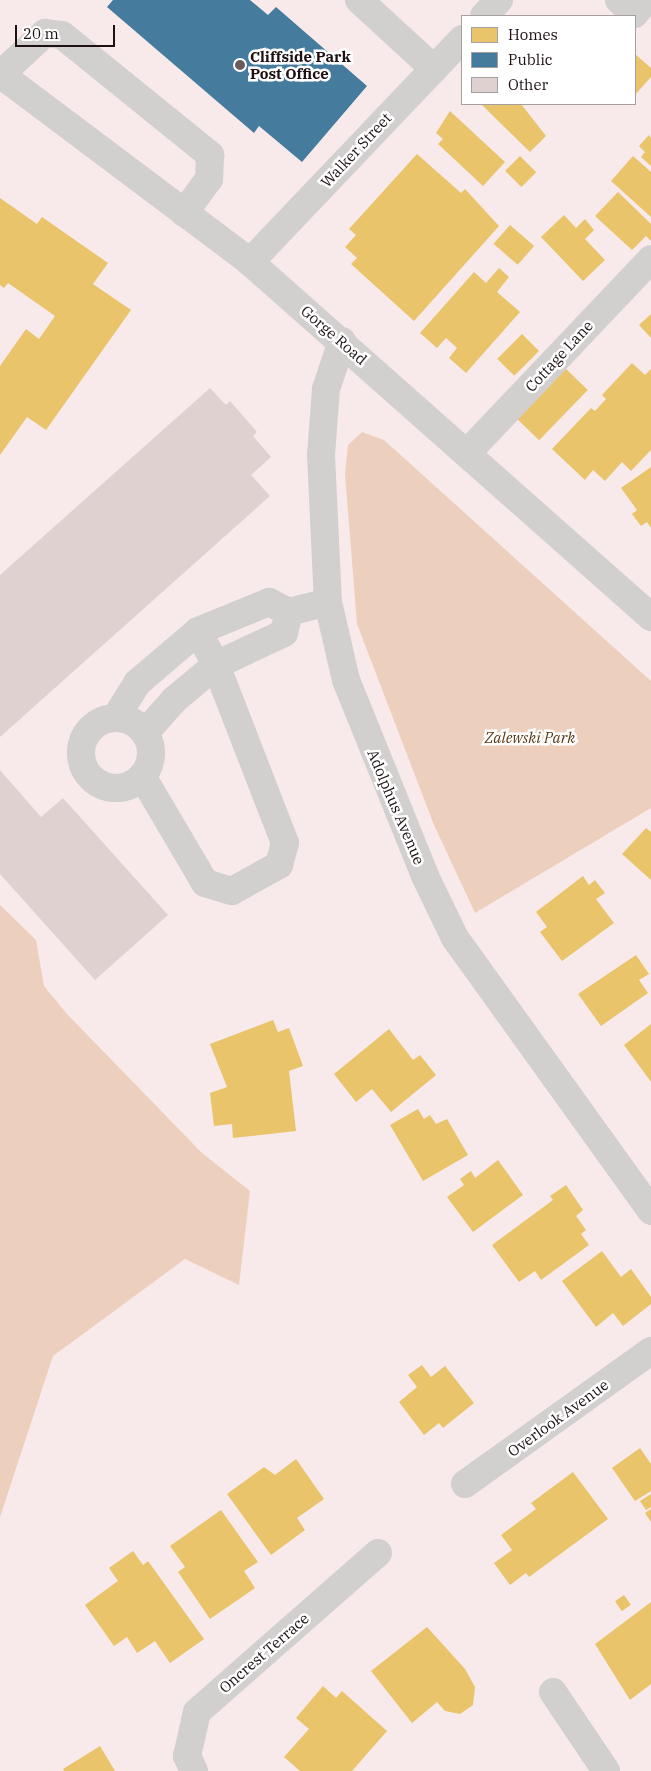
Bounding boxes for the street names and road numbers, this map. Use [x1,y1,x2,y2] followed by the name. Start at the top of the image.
[317,109,395,191] street label: Walker Street
[297,302,371,368] street label: Gorge Road
[521,317,597,395] street label: Cottage Lane
[364,747,428,867] street label: Adolphus Avenue
[504,1375,612,1461] street label: Overlook Avenue
[215,1609,313,1697] street label: Oncrest Terrace

